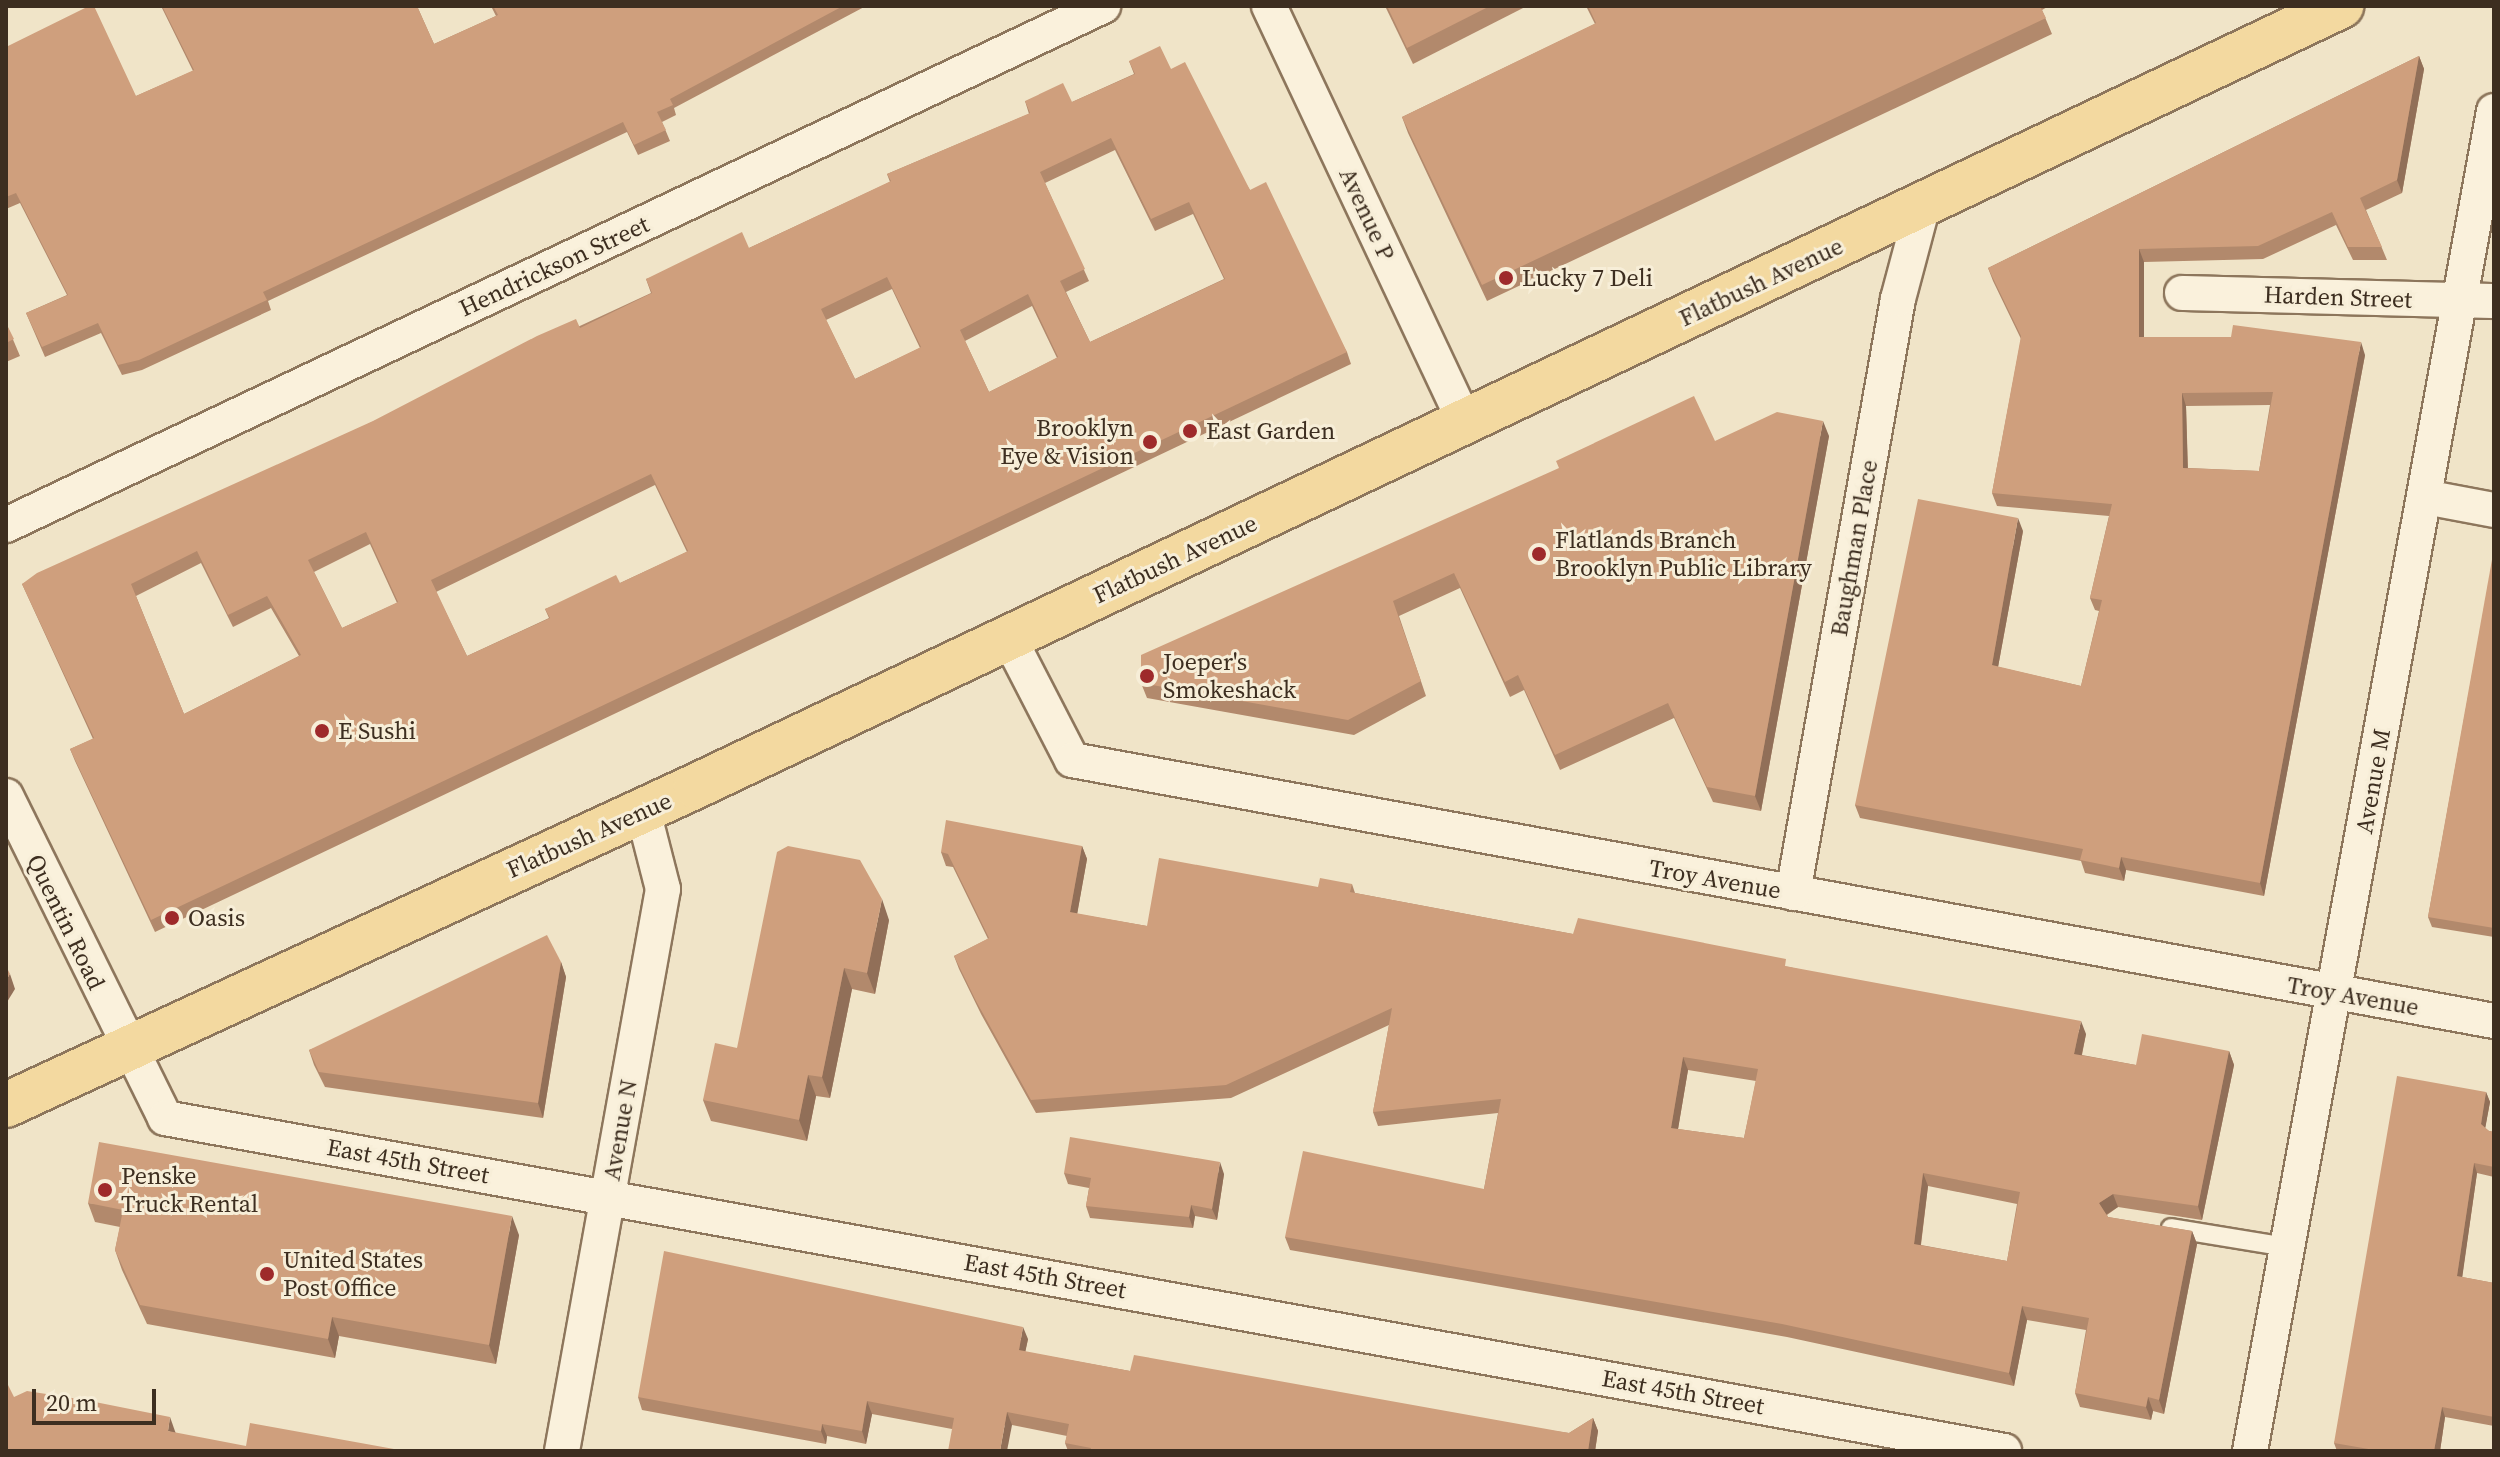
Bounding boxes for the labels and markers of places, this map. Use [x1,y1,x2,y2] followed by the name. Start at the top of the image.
[1522,264,1653,292] place label: Lucky 7 Deli
[1497,269,1515,287] marker: Lucky 7 Deli
[1000,414,1134,470] place label: Brooklyn Eye & Vision
[1206,417,1335,445] place label: East Garden
[1181,422,1199,440] marker: East Garden
[1141,433,1159,451] marker: Brooklyn Eye & Vision
[1555,526,1812,582] place label: Flatlands Branch Brooklyn Public Library
[1530,545,1548,563] marker: Flatlands Branch Brooklyn Public Library
[1163,648,1296,704] place label: Joeper's Smokeshack
[1138,667,1156,685] marker: Joeper's Smokeshack
[338,717,416,745] place label: E Sushi
[313,722,331,740] marker: E Sushi
[188,904,245,932] place label: Oasis
[163,909,181,927] marker: Oasis
[121,1162,258,1218] place label: Penske Truck Rental
[96,1181,114,1199] marker: Penske Truck Rental
[283,1246,423,1302] place label: United States Post Office
[258,1265,276,1283] marker: United States Post Office

